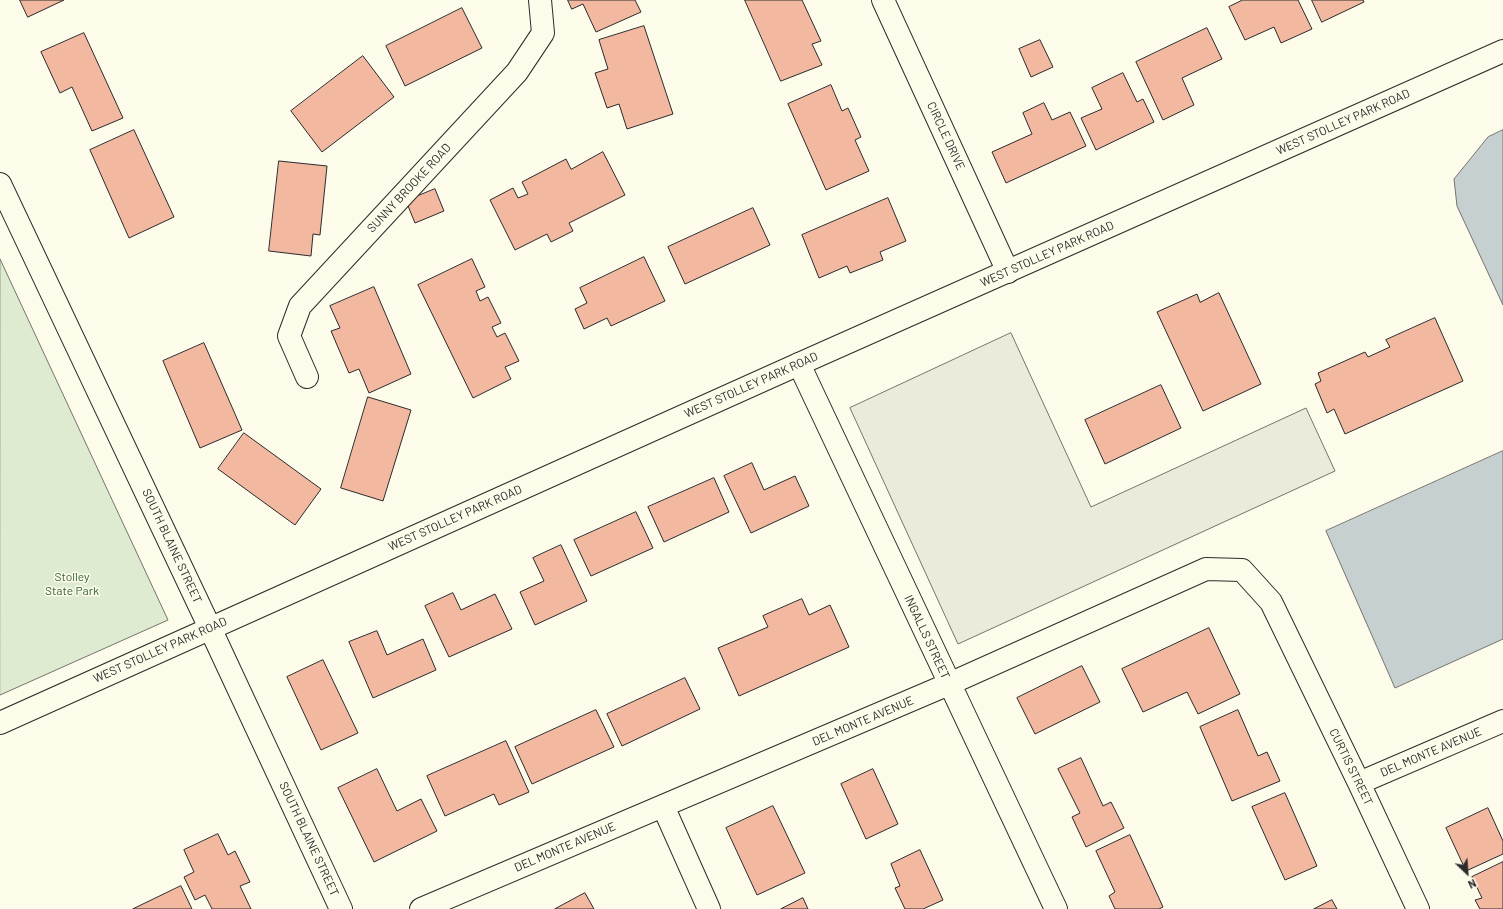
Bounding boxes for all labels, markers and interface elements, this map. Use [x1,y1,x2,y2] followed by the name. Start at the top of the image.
[1274,86,1412,158] street label: WEST STOLLEY PARK ROAD
[924,100,968,172] street label: CIRCLE DRIVE
[364,141,454,235] street label: SUNNY BROOKE ROAD
[978,218,1116,290] street label: WEST STOLLEY PARK ROAD
[682,349,820,421] street label: WEST STOLLEY PARK ROAD
[386,482,524,554] street label: WEST STOLLEY PARK ROAD
[139,487,205,605] street label: SOUTH BLAINE STREET
[45,570,99,598] park label: Stolley State Park
[901,593,953,681] street label: INGALLS STREET
[91,614,229,686] street label: WEST STOLLEY PARK ROAD
[810,693,916,749] street label: DEL MONTE AVENUE
[1378,724,1484,780] street label: DEL MONTE AVENUE
[1326,726,1376,808] street label: CURTIS STREET
[276,780,342,898] street label: SOUTH BLAINE STREET
[512,819,618,875] street label: DEL MONTE AVENUE
[1447,853,1487,893] north arrow
[1466,877,1478,892] text: N

